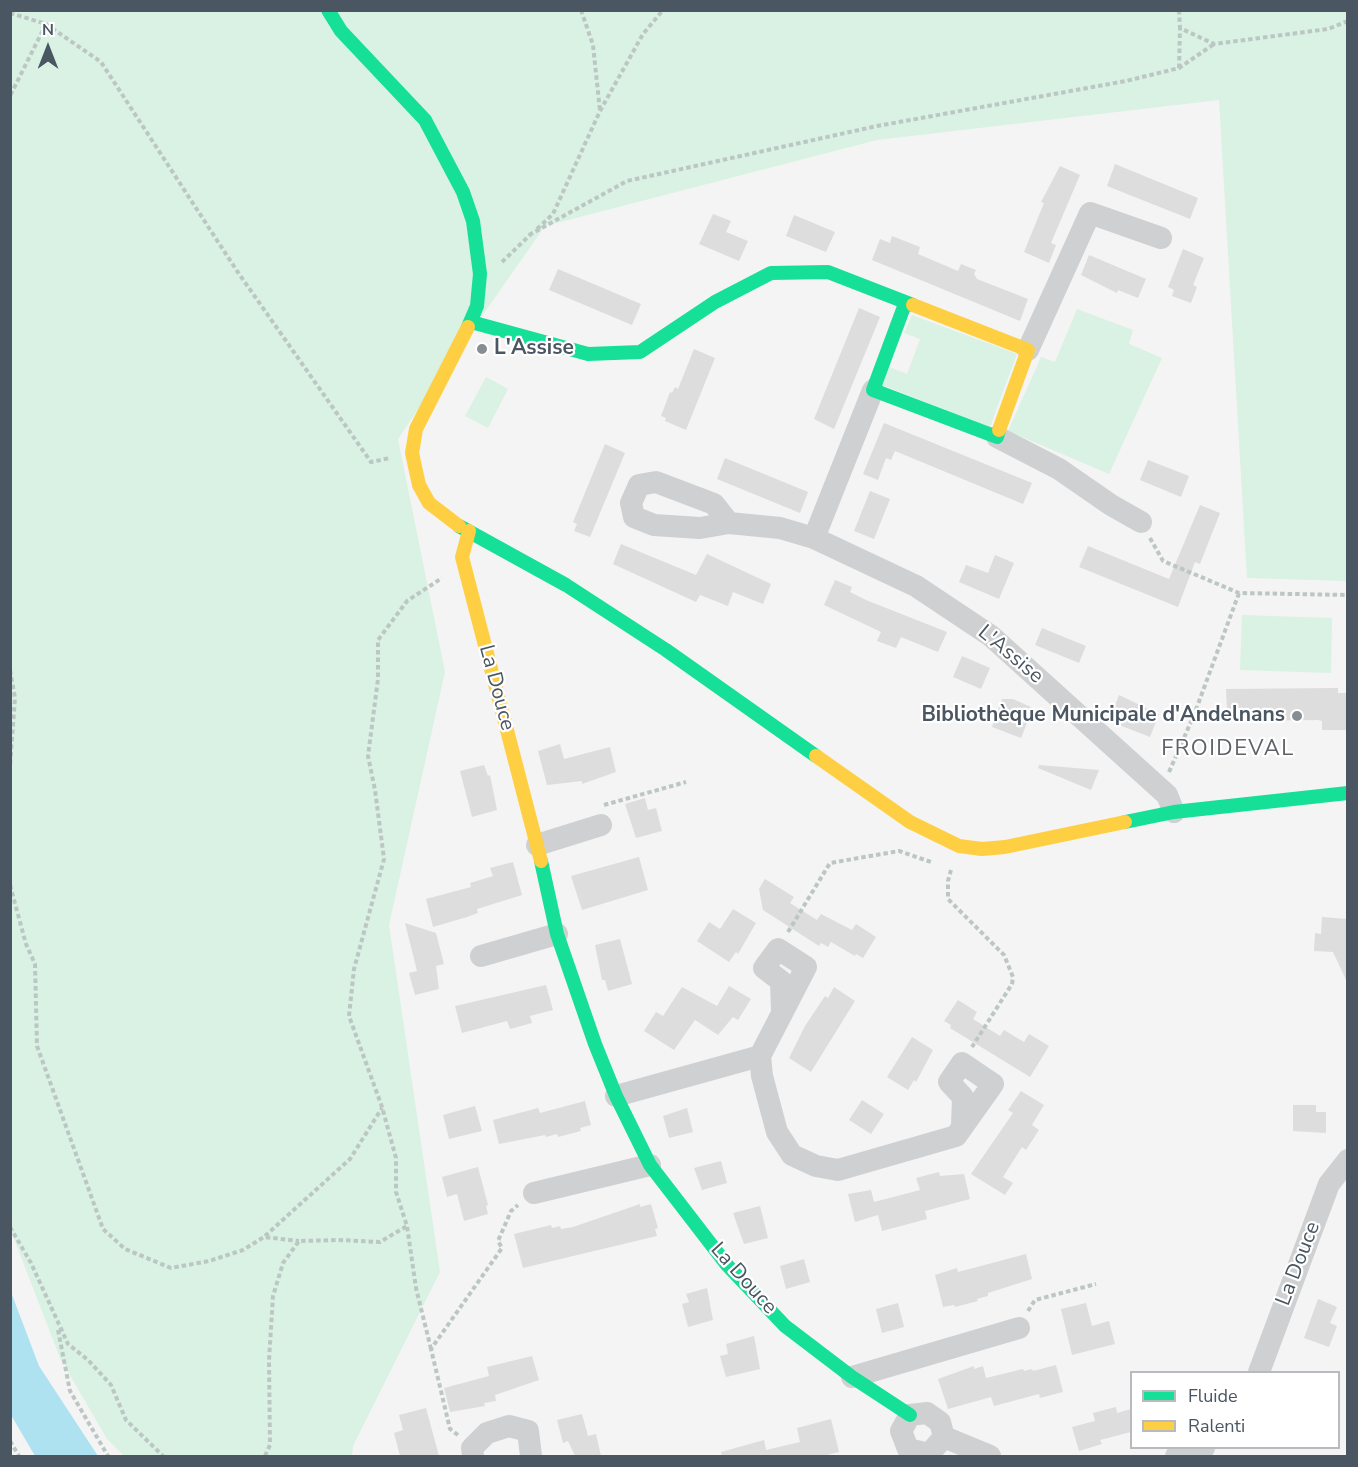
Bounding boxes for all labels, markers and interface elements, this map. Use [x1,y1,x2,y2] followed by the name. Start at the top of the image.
[18,18,78,78] north arrow
[42,19,54,41] text: N
[494,336,574,362] place label: L'Assise
[475,342,489,356] marker: L'Assise
[972,620,1048,690] street label: L'Assise
[472,642,520,734] street label: La Douce
[921,703,1285,729] place label: Bibliothèque Municipale d'Andelnans
[1290,709,1304,723] marker: Bibliothèque Municipale d'Andelnans
[1161,737,1295,763] district label: FROIDEVAL
[1272,1219,1326,1309] street label: La Douce
[704,1238,782,1320] street label: La Douce
[1130,1371,1340,1449] legend
[1188,1384,1238,1408] text: Fluide
[1188,1414,1245,1438] text: Ralenti

